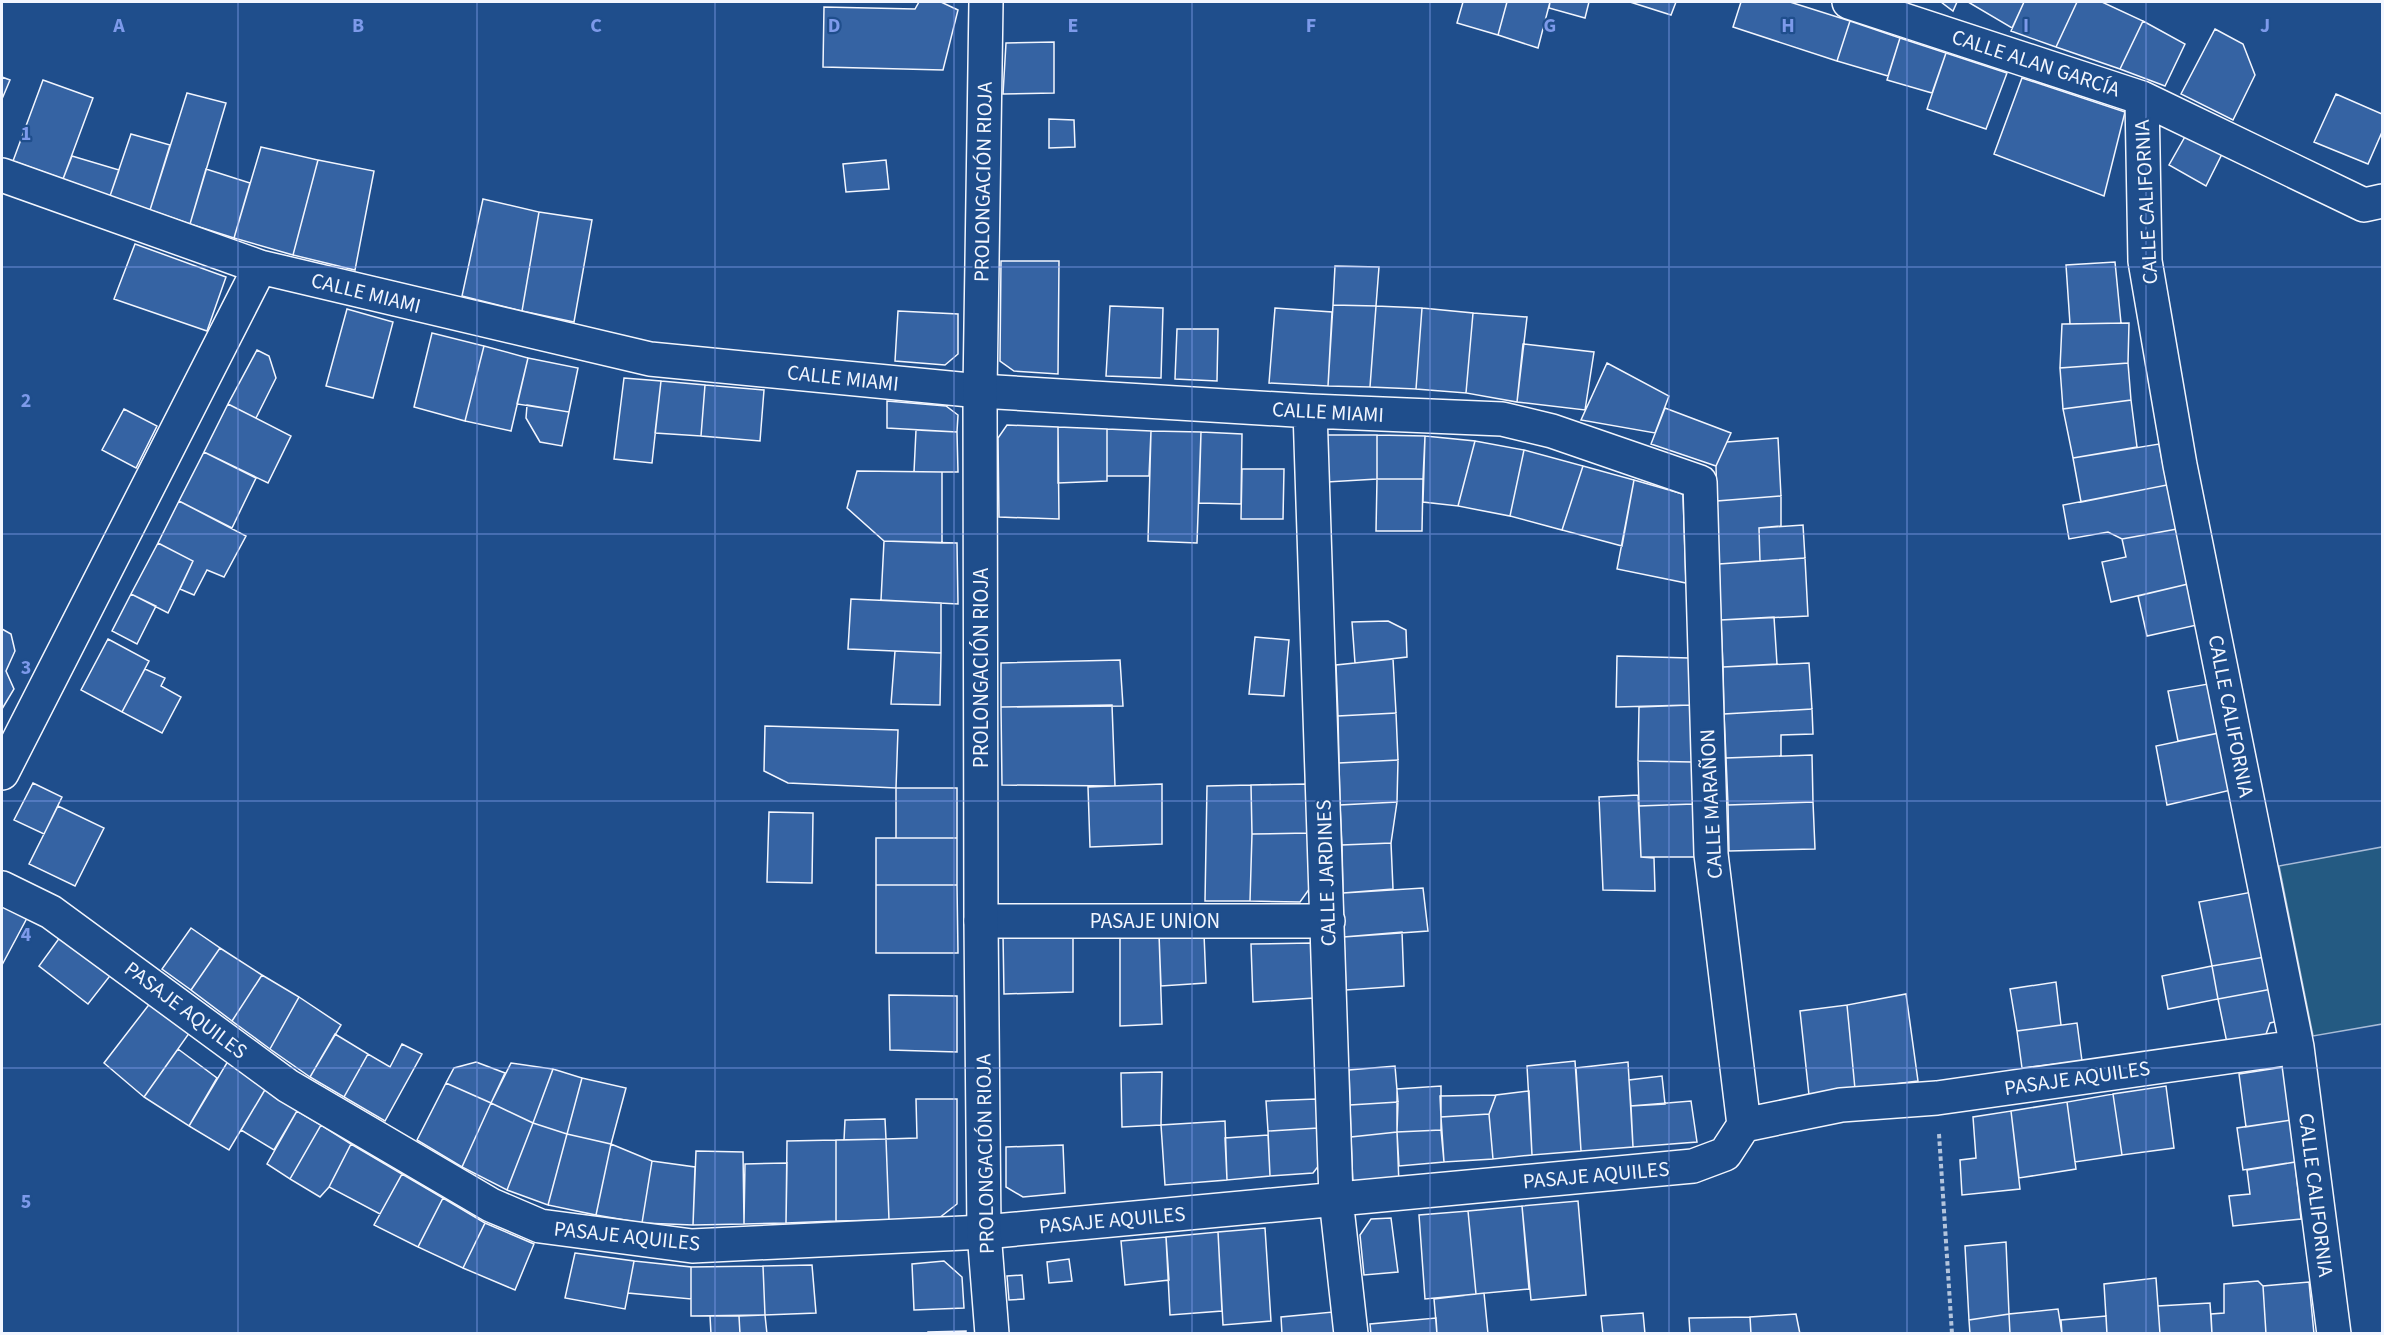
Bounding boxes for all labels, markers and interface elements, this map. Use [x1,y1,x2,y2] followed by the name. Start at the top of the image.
[112,12,125,40] text: A
[352,12,364,40] text: B
[590,12,602,40] text: C
[828,12,840,40] text: D
[1068,12,1078,40] text: E
[1306,12,1316,40] text: F
[1544,12,1556,40] text: G
[1781,12,1795,40] text: H
[2023,12,2029,40] text: I
[2260,12,2270,40] text: J
[1948,22,2124,105] street label: CALLE ALAN GARCÍA
[966,81,1000,282] street label: PROLONGACIÓN RIOJA
[2127,118,2165,285] street label: CALLE CALIFORNIA
[21,120,31,148] text: 1
[308,265,424,321] street label: CALLE MIAMI
[786,357,900,399] street label: CALLE MIAMI
[21,387,31,415] text: 2
[1271,394,1385,430] street label: CALLE MIAMI
[966,567,996,768] street label: PROLONGACIÓN RIOJA
[2201,632,2262,800] street label: CALLE CALIFORNIA
[21,654,31,682] text: 3
[1692,728,1730,880] street label: CALLE MARAÑON
[1308,799,1344,947] street label: CALLE JARDINES
[1090,906,1220,936] street label: PASAJE UNION
[21,921,32,949] text: 4
[118,954,254,1066] street label: PASAJE AQUILES
[968,1053,1002,1254] street label: PROLONGACIÓN RIOJA
[2002,1053,2152,1103] street label: PASAJE AQUILES
[2291,1111,2341,1279] street label: CALLE CALIFORNIA
[1521,1154,1671,1196] street label: PASAJE AQUILES
[21,1188,31,1216] text: 5
[1037,1199,1187,1241] street label: PASAJE AQUILES
[552,1213,702,1259] street label: PASAJE AQUILES

